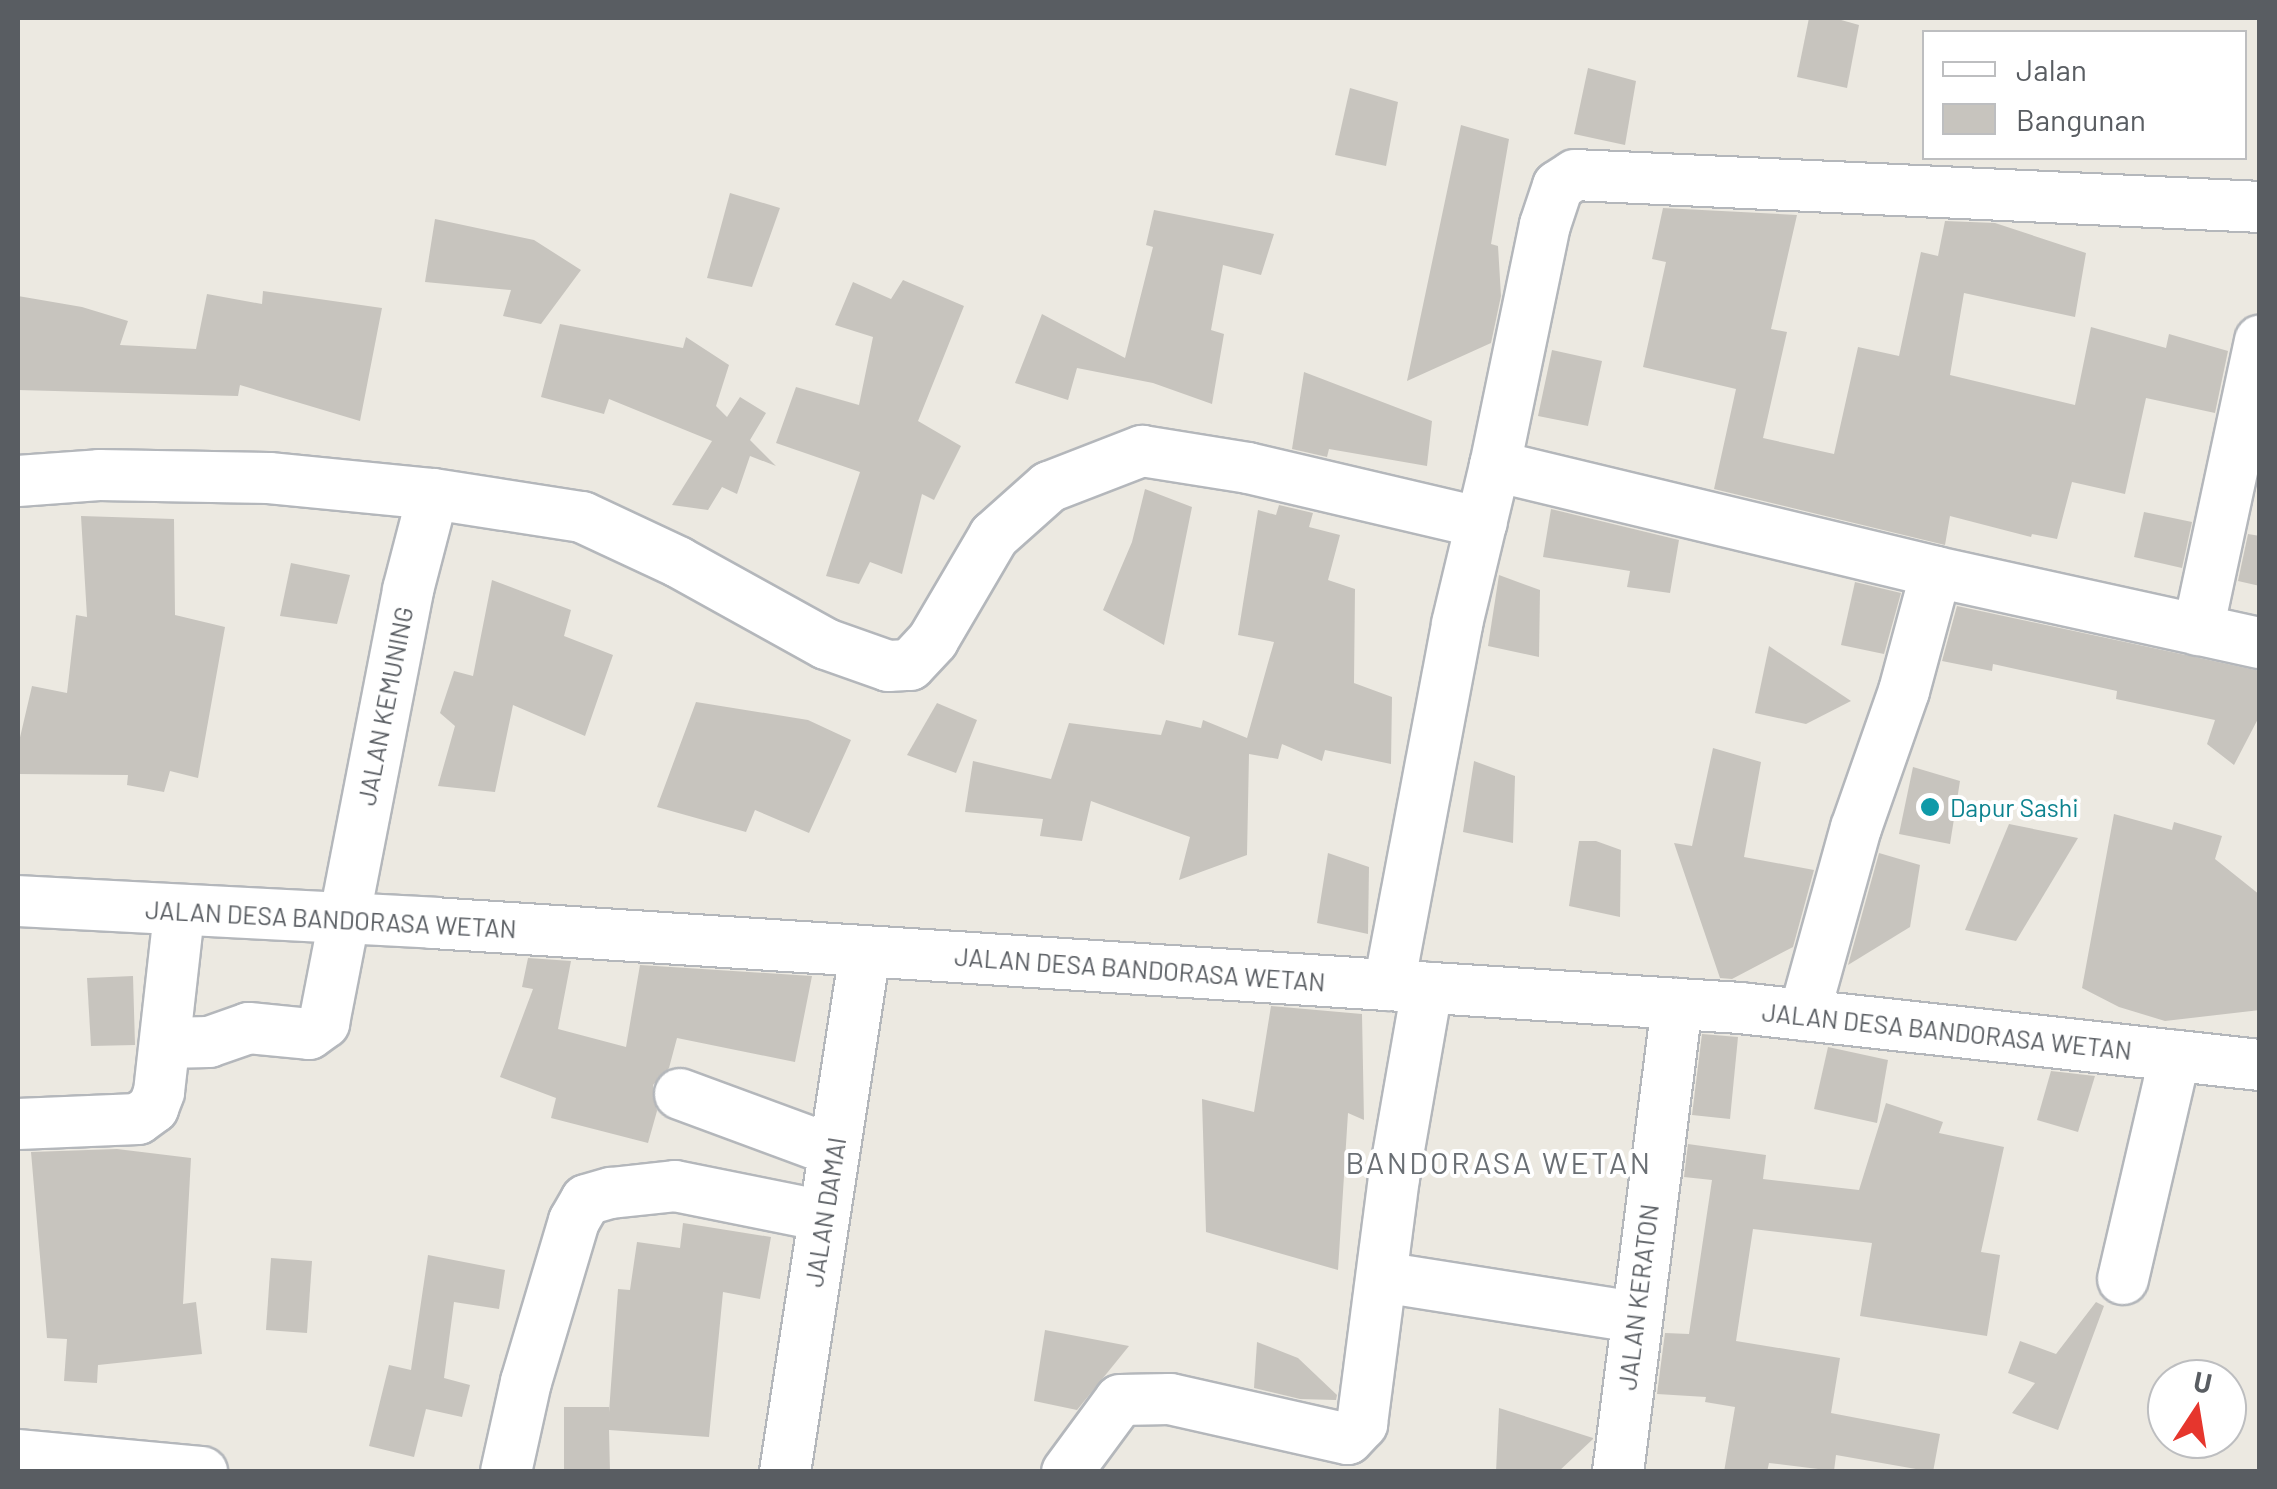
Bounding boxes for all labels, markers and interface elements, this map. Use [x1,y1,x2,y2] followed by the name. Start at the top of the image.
[1922,30,2247,160] legend
[2016,51,2087,87] text: Jalan
[2016,101,2146,137] text: Bangunan
[351,604,419,808] street label: JALAN KEMUNING
[1950,792,2079,822] place label: Dapur Sashi
[1919,796,1941,818] marker: Dapur Sashi
[145,894,517,944] street label: JALAN DESA BANDORASA WETAN
[954,941,1326,997] street label: JALAN DESA BANDORASA WETAN
[1761,997,2133,1065] street label: JALAN DESA BANDORASA WETAN
[798,1135,852,1289] street label: JALAN DAMAI
[1345,1144,1653,1180] district label: BANDORASA WETAN
[1612,1202,1664,1392] street label: JALAN KERATON
[2147,1359,2247,1459] north arrow
[2191,1363,2215,1400] text: U

